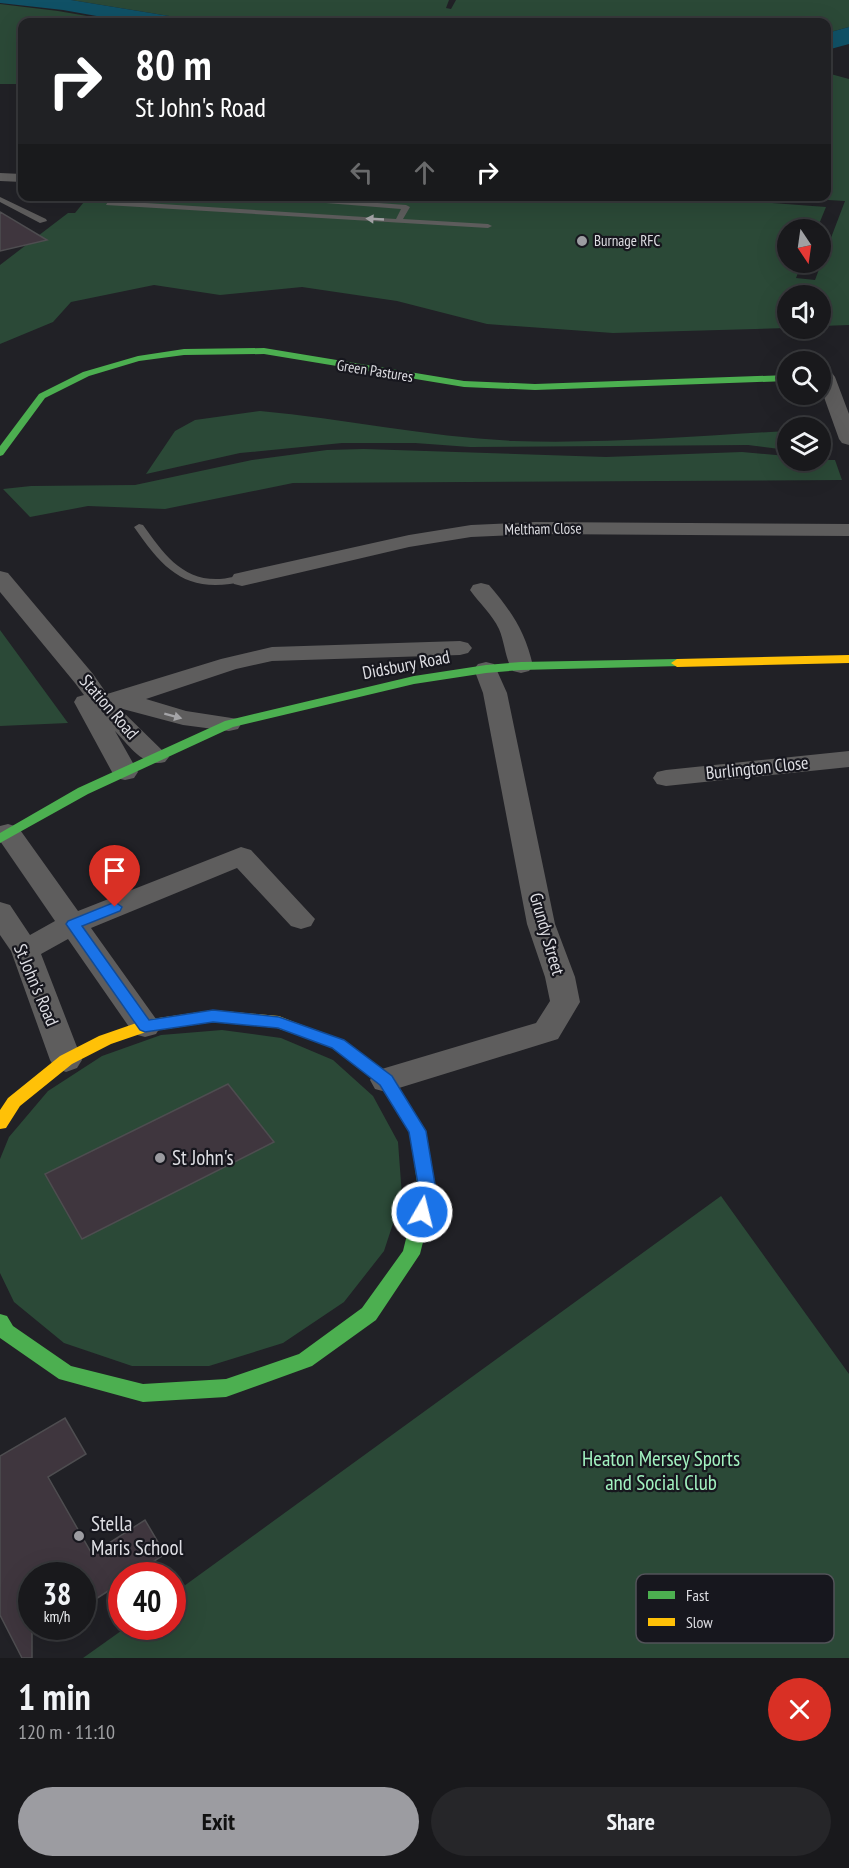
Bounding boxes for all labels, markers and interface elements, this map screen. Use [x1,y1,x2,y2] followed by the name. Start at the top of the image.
[135,37,212,92] text: 80 m
[36,42,114,120] icon: right
[135,90,266,124] text: St John's Road
[345,156,378,189] icon: left
[408,156,441,189] icon: ahead
[471,156,504,189] icon: right
[365,214,384,224] one-way arrow
[777,219,831,273] north arrow
[777,219,831,471] map controls
[594,231,661,250] place label: Burnage RFC
[575,234,589,248] marker: Burnage RFC
[777,285,831,339] button: sound
[777,351,831,405] button: search
[336,355,415,386] street label: Green Pastures
[777,417,831,471] button: layers
[504,518,582,539] street label: Meltham Close
[360,645,452,684] street label: Didsbury Road
[75,669,144,744] street label: Station Road
[164,711,182,721] one-way arrow
[705,751,809,784] street label: Burlington Close
[89,845,140,907] pin
[98,854,131,887] icon: arrive
[525,890,570,978] street label: Grundy Street
[9,940,64,1029] street label: St John's Road
[172,1144,234,1171] place label: St John's
[153,1151,167,1165] marker: St John's
[390,1180,454,1244] position arrow
[582,1445,740,1496] park label: Heaton Mersey Sports and Social Club
[91,1510,183,1561] place label: Stella Maris School
[72,1529,86,1543] marker: Stella Maris School
[108,1562,186,1640] speed limit sign: 40
[43,1574,71,1613] text: 38
[636,1574,834,1643] legend
[686,1585,709,1605] text: Fast
[44,1607,70,1626] text: km/h
[686,1612,713,1632] text: Slow
[18,1673,91,1720] text: 1 min
[768,1678,831,1741] button: close
[18,1719,115,1745] text: 120 m · 11:10
[18,1787,419,1856] button: Exit
[431,1787,831,1856] button: Share

